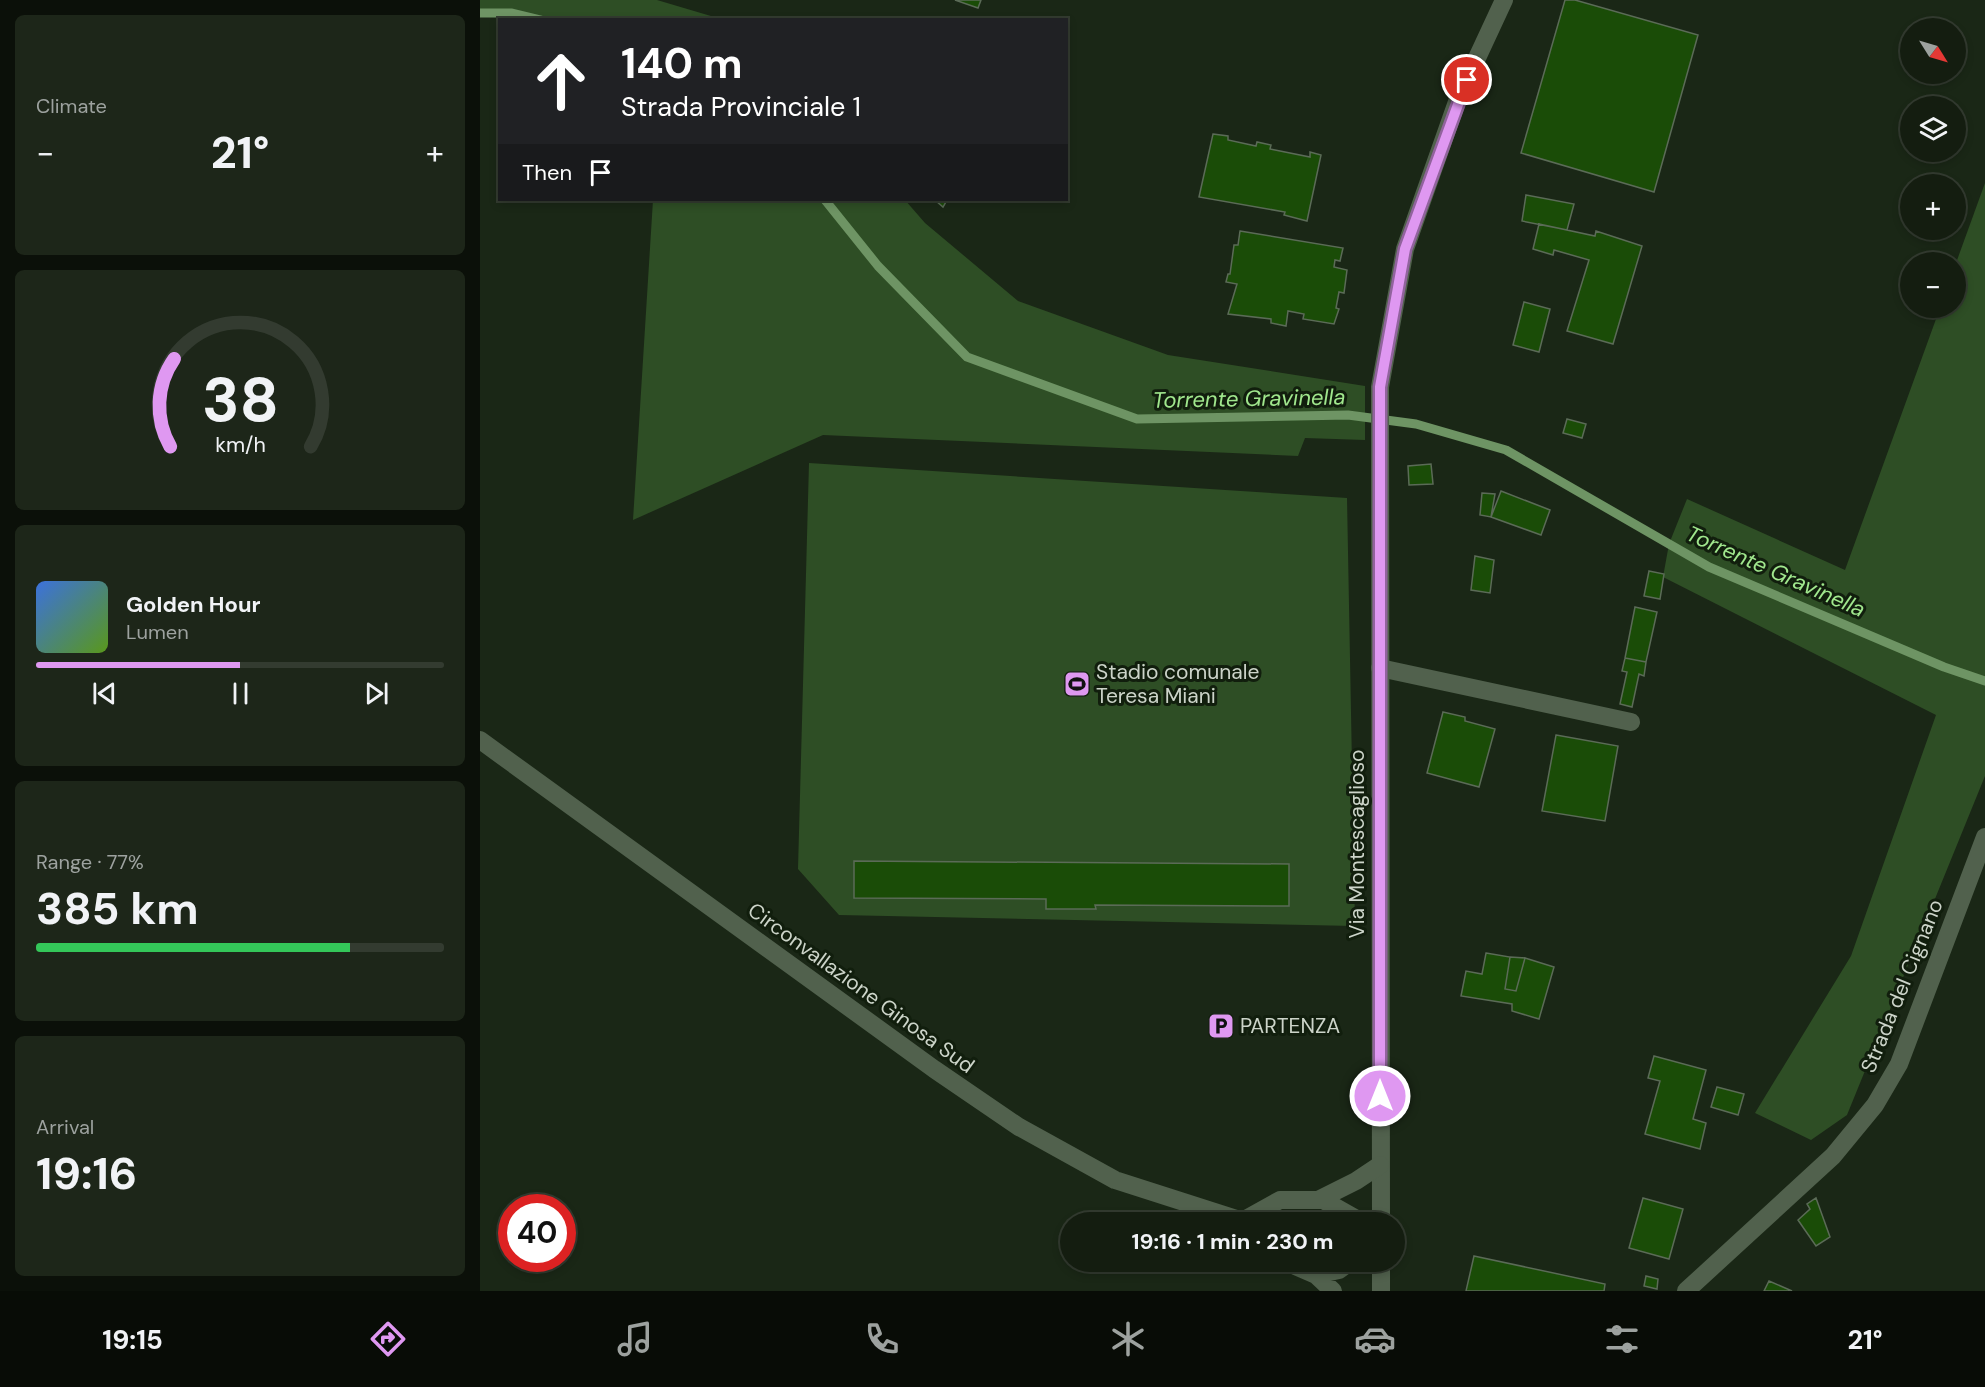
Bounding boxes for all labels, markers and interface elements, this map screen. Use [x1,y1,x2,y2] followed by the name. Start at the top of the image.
[1900,18,1966,84] north arrow
[1900,18,1966,318] map controls
[621,36,743,91] text: 140 m
[522,42,600,120] icon: ahead
[1441,54,1492,105] pin
[1450,63,1483,96] icon: arrive
[621,89,861,124] text: Strada Provinciale 1
[36,93,107,119] text: Climate
[1900,96,1966,162] button: layers
[211,123,269,182] text: 21°
[36,131,54,174] text: −
[426,131,444,174] text: +
[584,156,617,189] icon: arrive
[522,158,572,187] text: Then
[1900,174,1966,240] button: +
[1900,252,1966,318] button: −
[201,359,279,440] text: 38
[1152,382,1346,415] water label: Torrente Gravinella
[215,432,265,460] text: km/h
[1682,519,1870,624] water label: Torrente Gravinella
[126,590,261,619] text: Golden Hour
[126,619,189,645] text: Lumen
[1096,658,1259,710] place label: Stadio comunale Teresa Miani
[1062,669,1092,699] sports icon: Stadio comunale Teresa Miani
[88,677,121,710] icon: previous
[224,677,257,710] icon: pause
[360,677,393,710] icon: next
[1343,750,1371,939] street label: Via Montescaglioso
[36,849,144,875] text: Range · 77%
[36,879,199,938] text: 385 km
[1854,895,1950,1077] street label: Strada del Cignano
[742,896,980,1080] street label: Circonvallazione Ginosa Sud
[1206,1011,1236,1041] parking icon: PARTENZA
[1240,1012,1340,1040] place label: PARTENZA
[1348,1064,1412,1128] position arrow
[36,1114,94,1140] text: Arrival
[36,1144,137,1203] text: 19:16
[498,1194,576,1272] speed limit sign: 40
[1131,1227,1334,1256] text: 19:16 · 1 min · 230 m
[367,1318,409,1360] icon: directions
[614,1318,656,1360] icon: music
[861,1318,903,1360] icon: phone
[1107,1318,1149,1360] icon: climate
[1354,1318,1396,1360] icon: car
[1601,1318,1643,1360] icon: filters
[102,1322,163,1357] text: 19:15
[1847,1322,1883,1357] text: 21°

